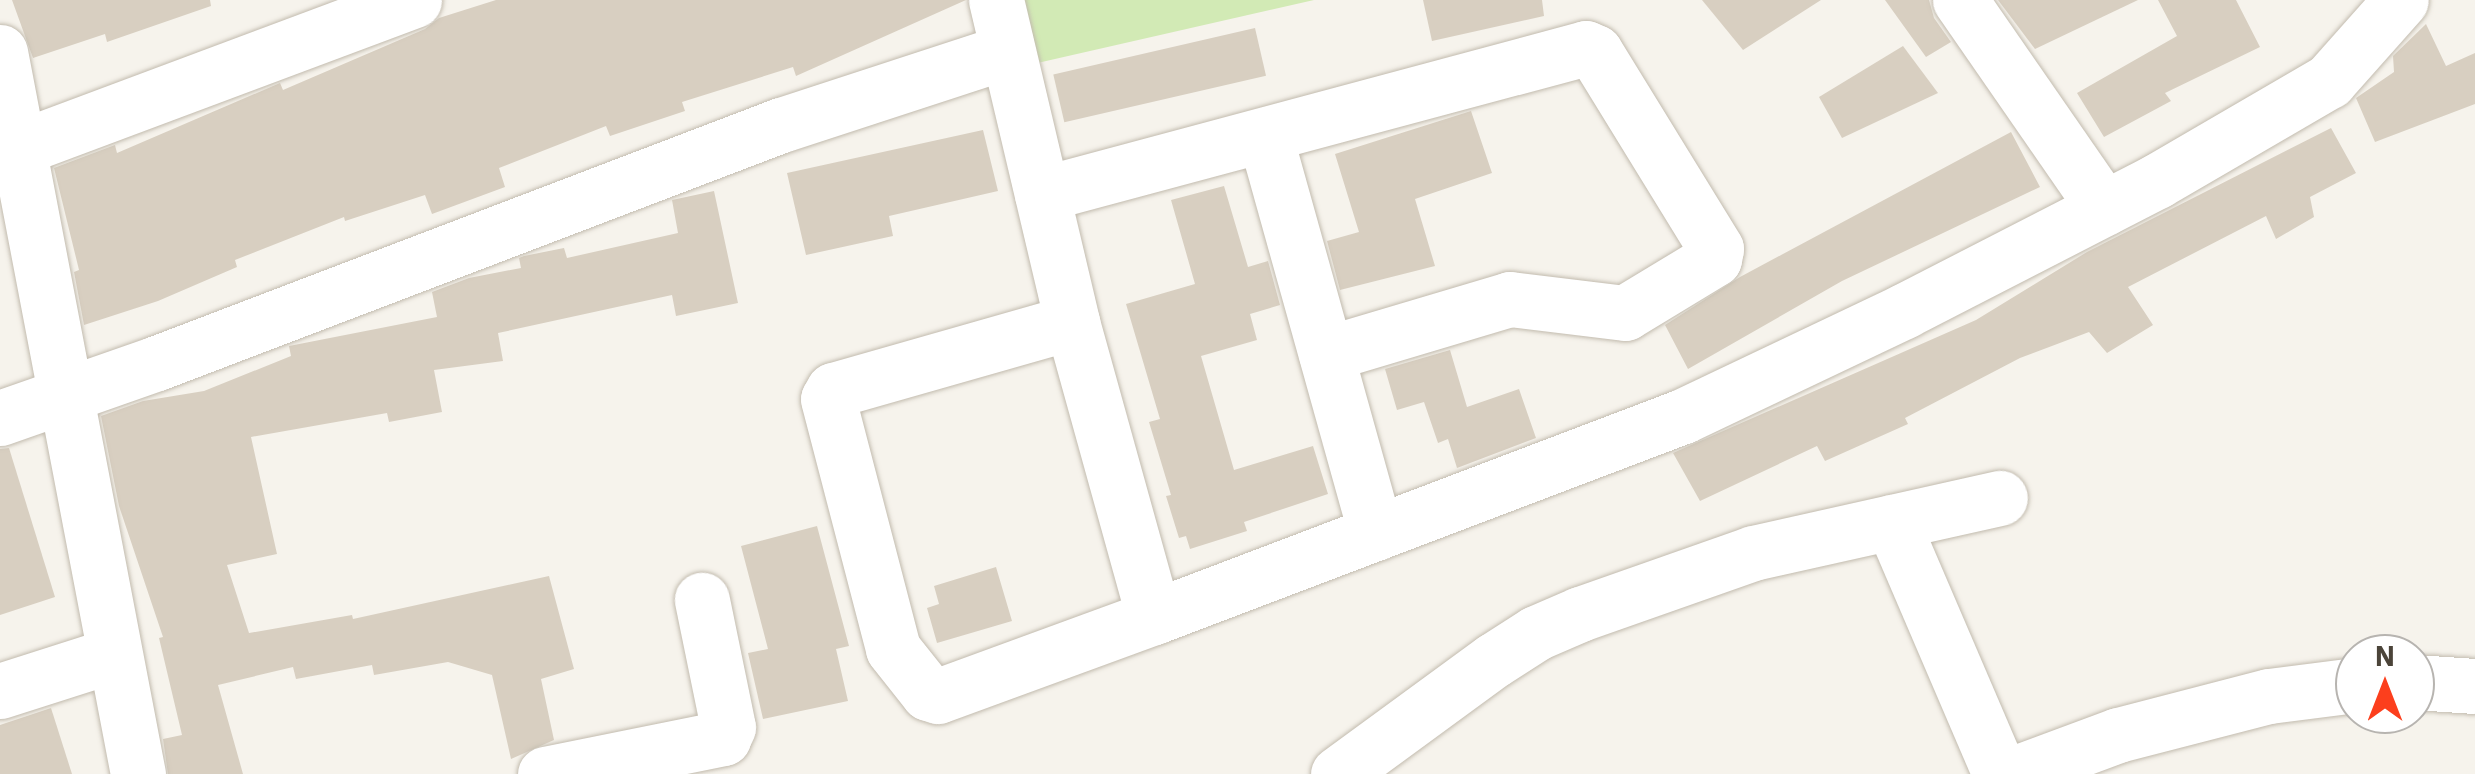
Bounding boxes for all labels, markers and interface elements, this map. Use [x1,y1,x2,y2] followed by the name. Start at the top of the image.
[2335,634,2435,734] north arrow
[2375,637,2395,674] text: N

